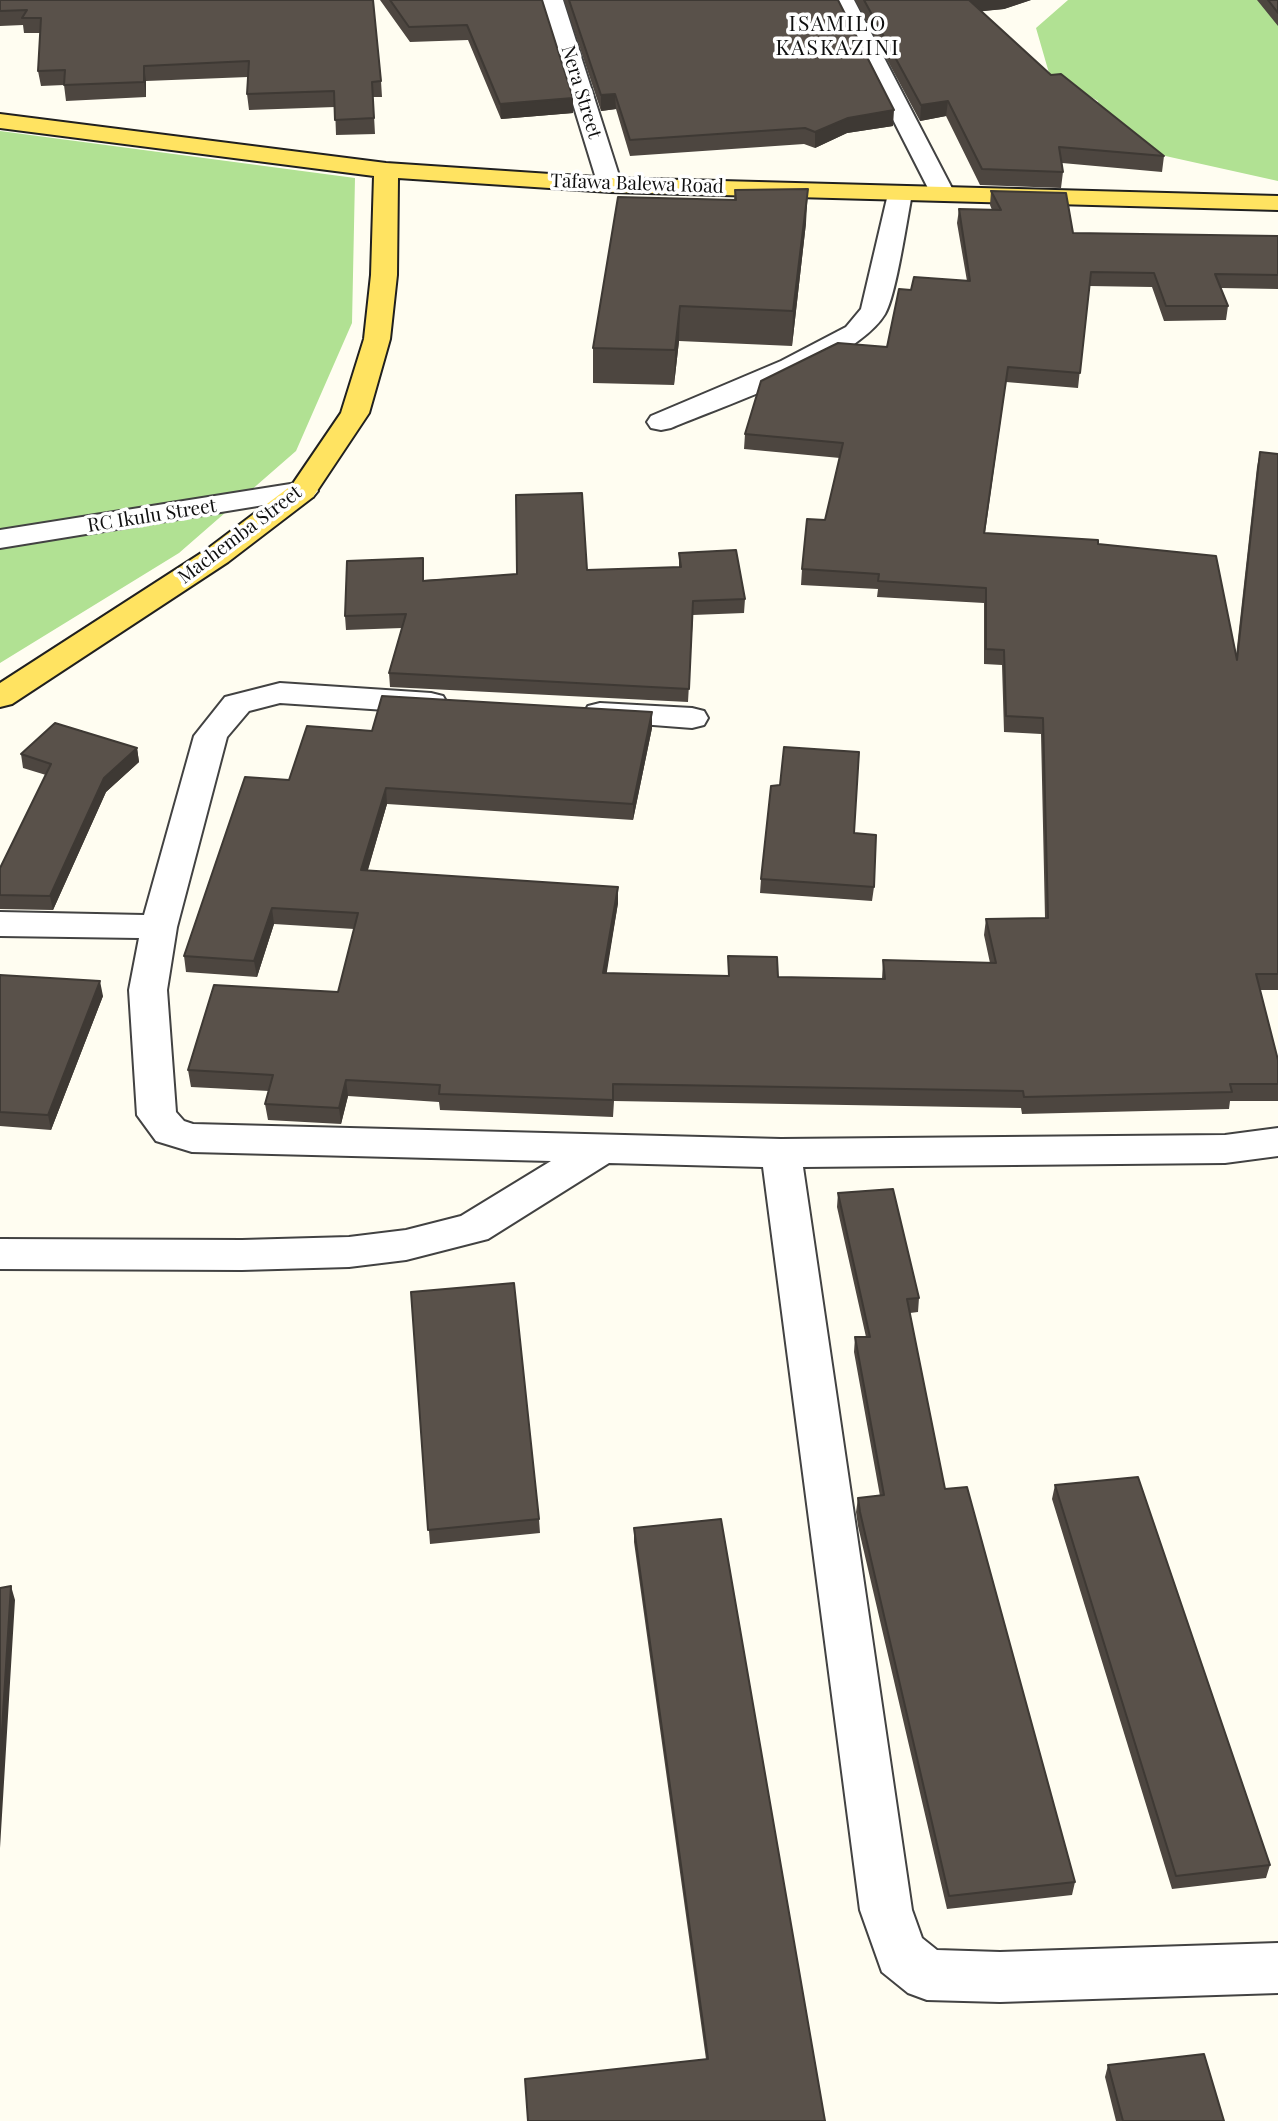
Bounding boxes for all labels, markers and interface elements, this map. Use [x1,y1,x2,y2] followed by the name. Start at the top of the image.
[777,11,899,61] district label: ISAMILO KASKAZINI
[556,43,606,141] street label: Nera Street
[550,170,724,198] street label: Tafawa Balewa Road
[174,481,306,589] street label: Machemba Street
[86,495,218,537] street label: RC Ikulu Street

